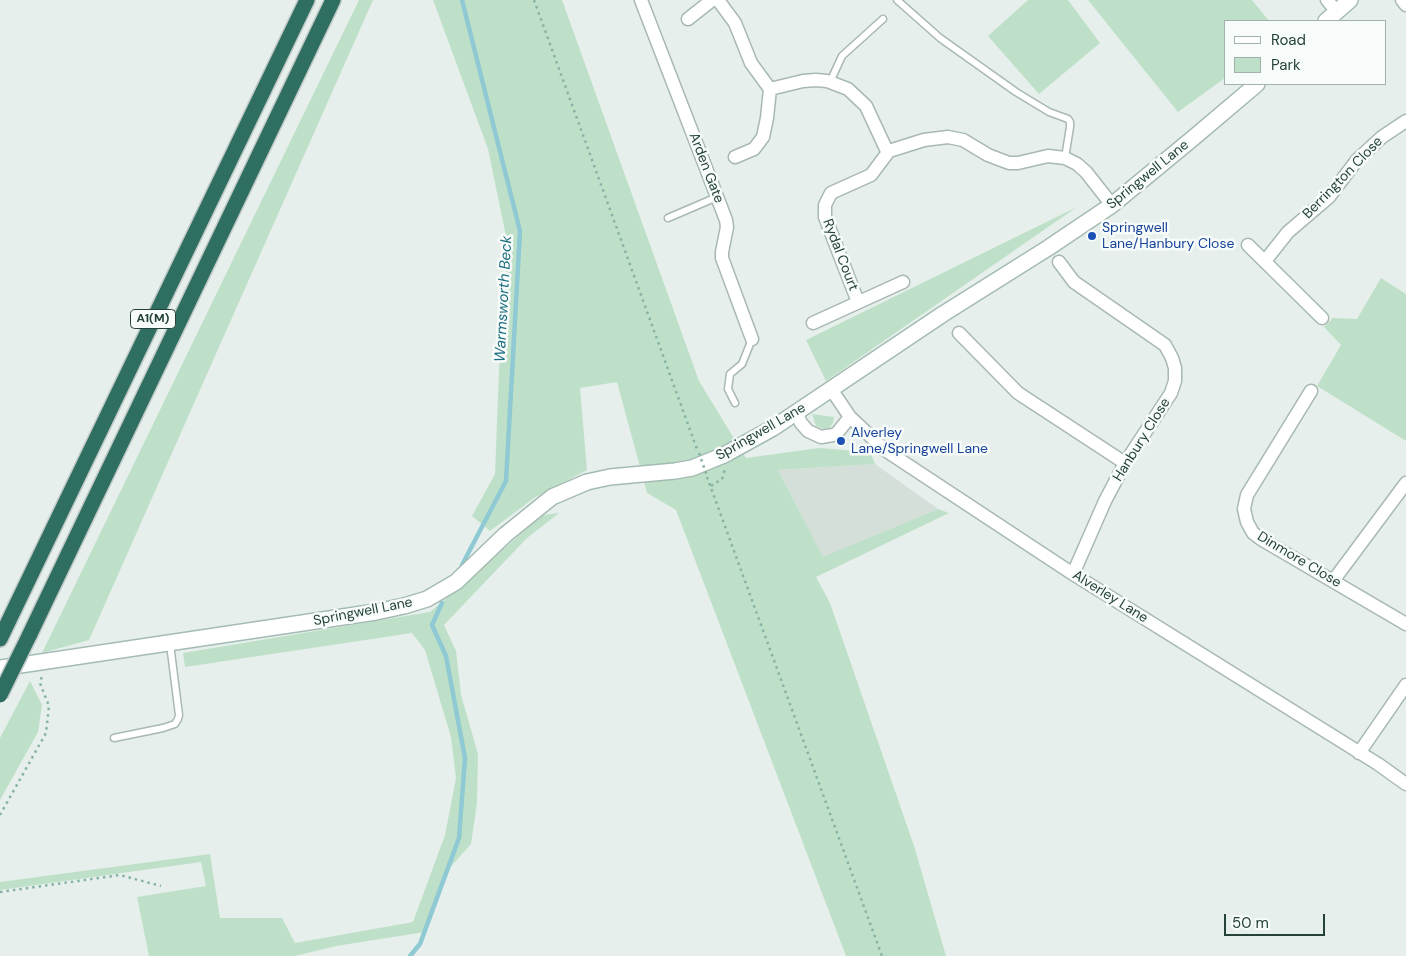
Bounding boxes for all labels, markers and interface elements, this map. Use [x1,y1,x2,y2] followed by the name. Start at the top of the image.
[1224,20,1386,85] legend
[1271,30,1306,50] text: Road
[1271,55,1301,75] text: Park
[685,130,727,206] street label: Arden Gate
[1300,133,1386,223] street label: Berrington Close
[1104,137,1192,213] street label: Springwell Lane
[819,217,861,293] street label: Rydal Court
[1102,220,1234,252] place label: Springwell Lane/Hanbury Close
[1086,230,1098,242] marker: Springwell Lane/Hanbury Close
[492,235,516,363] water label: Warmsworth Beck
[130,310,176,328] road number: A1(M)
[1110,395,1174,485] street label: Hanbury Close
[713,400,809,464] street label: Springwell Lane
[851,425,988,458] place label: Alverley Lane/Springwell Lane
[835,435,847,447] marker: Alverley Lane/Springwell Lane
[1254,528,1344,592] street label: Dinmore Close
[1069,567,1151,627] street label: Alverley Lane
[312,594,414,630] street label: Springwell Lane
[1226,904,1327,936] scale bar
[1232,913,1269,933] text: 50 m

